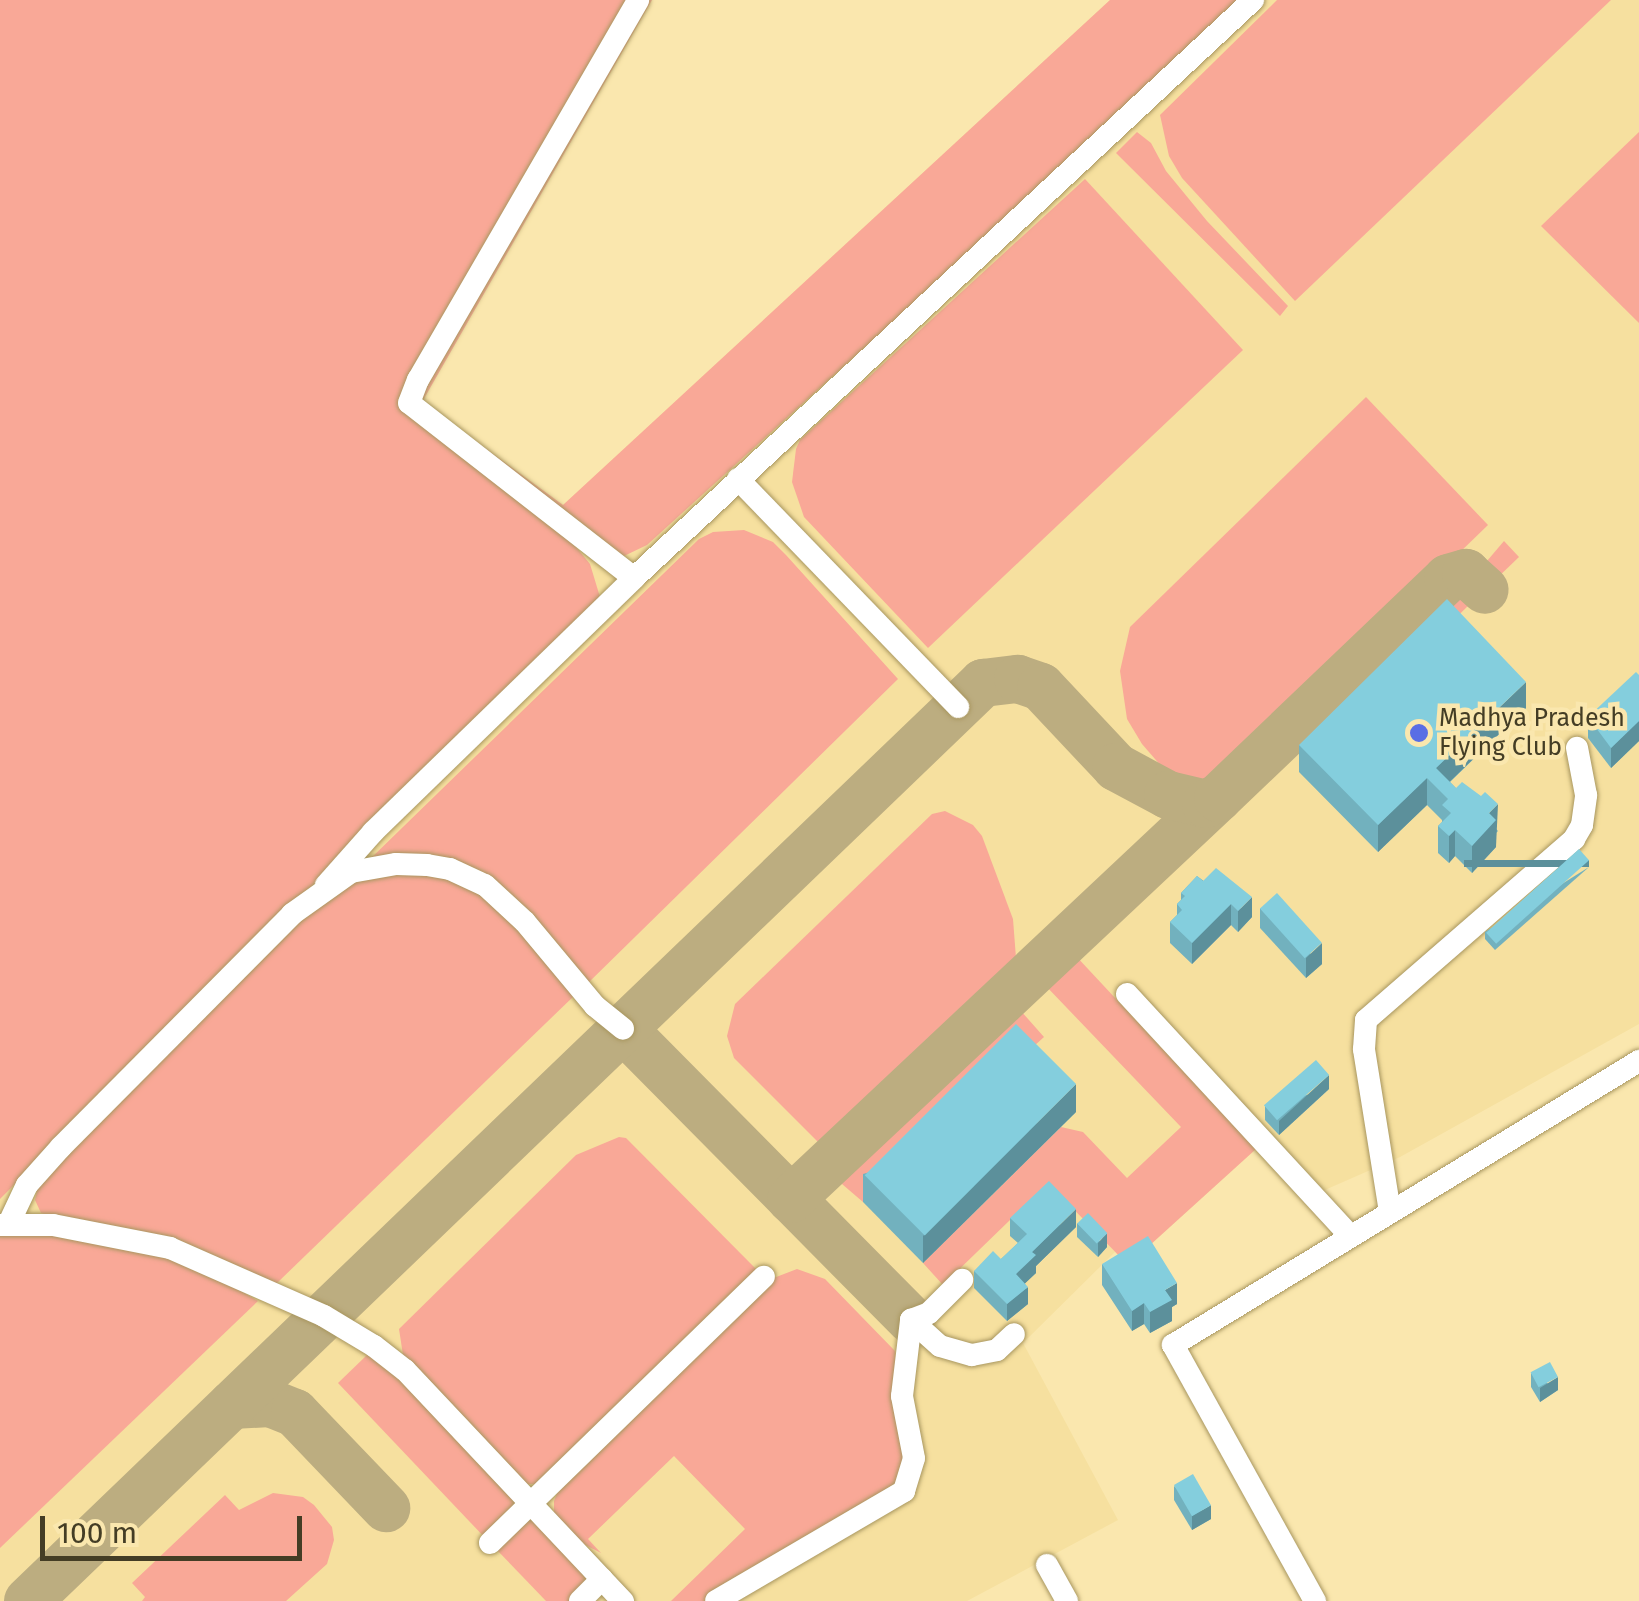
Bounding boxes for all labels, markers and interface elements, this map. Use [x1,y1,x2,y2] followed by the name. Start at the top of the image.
[1439,704,1625,763] place label: Madhya Pradesh Flying Club
[1408,722,1430,744] marker: Madhya Pradesh Flying Club
[45,1496,308,1558] scale bar
[57,1515,137,1551] text: 100 m

